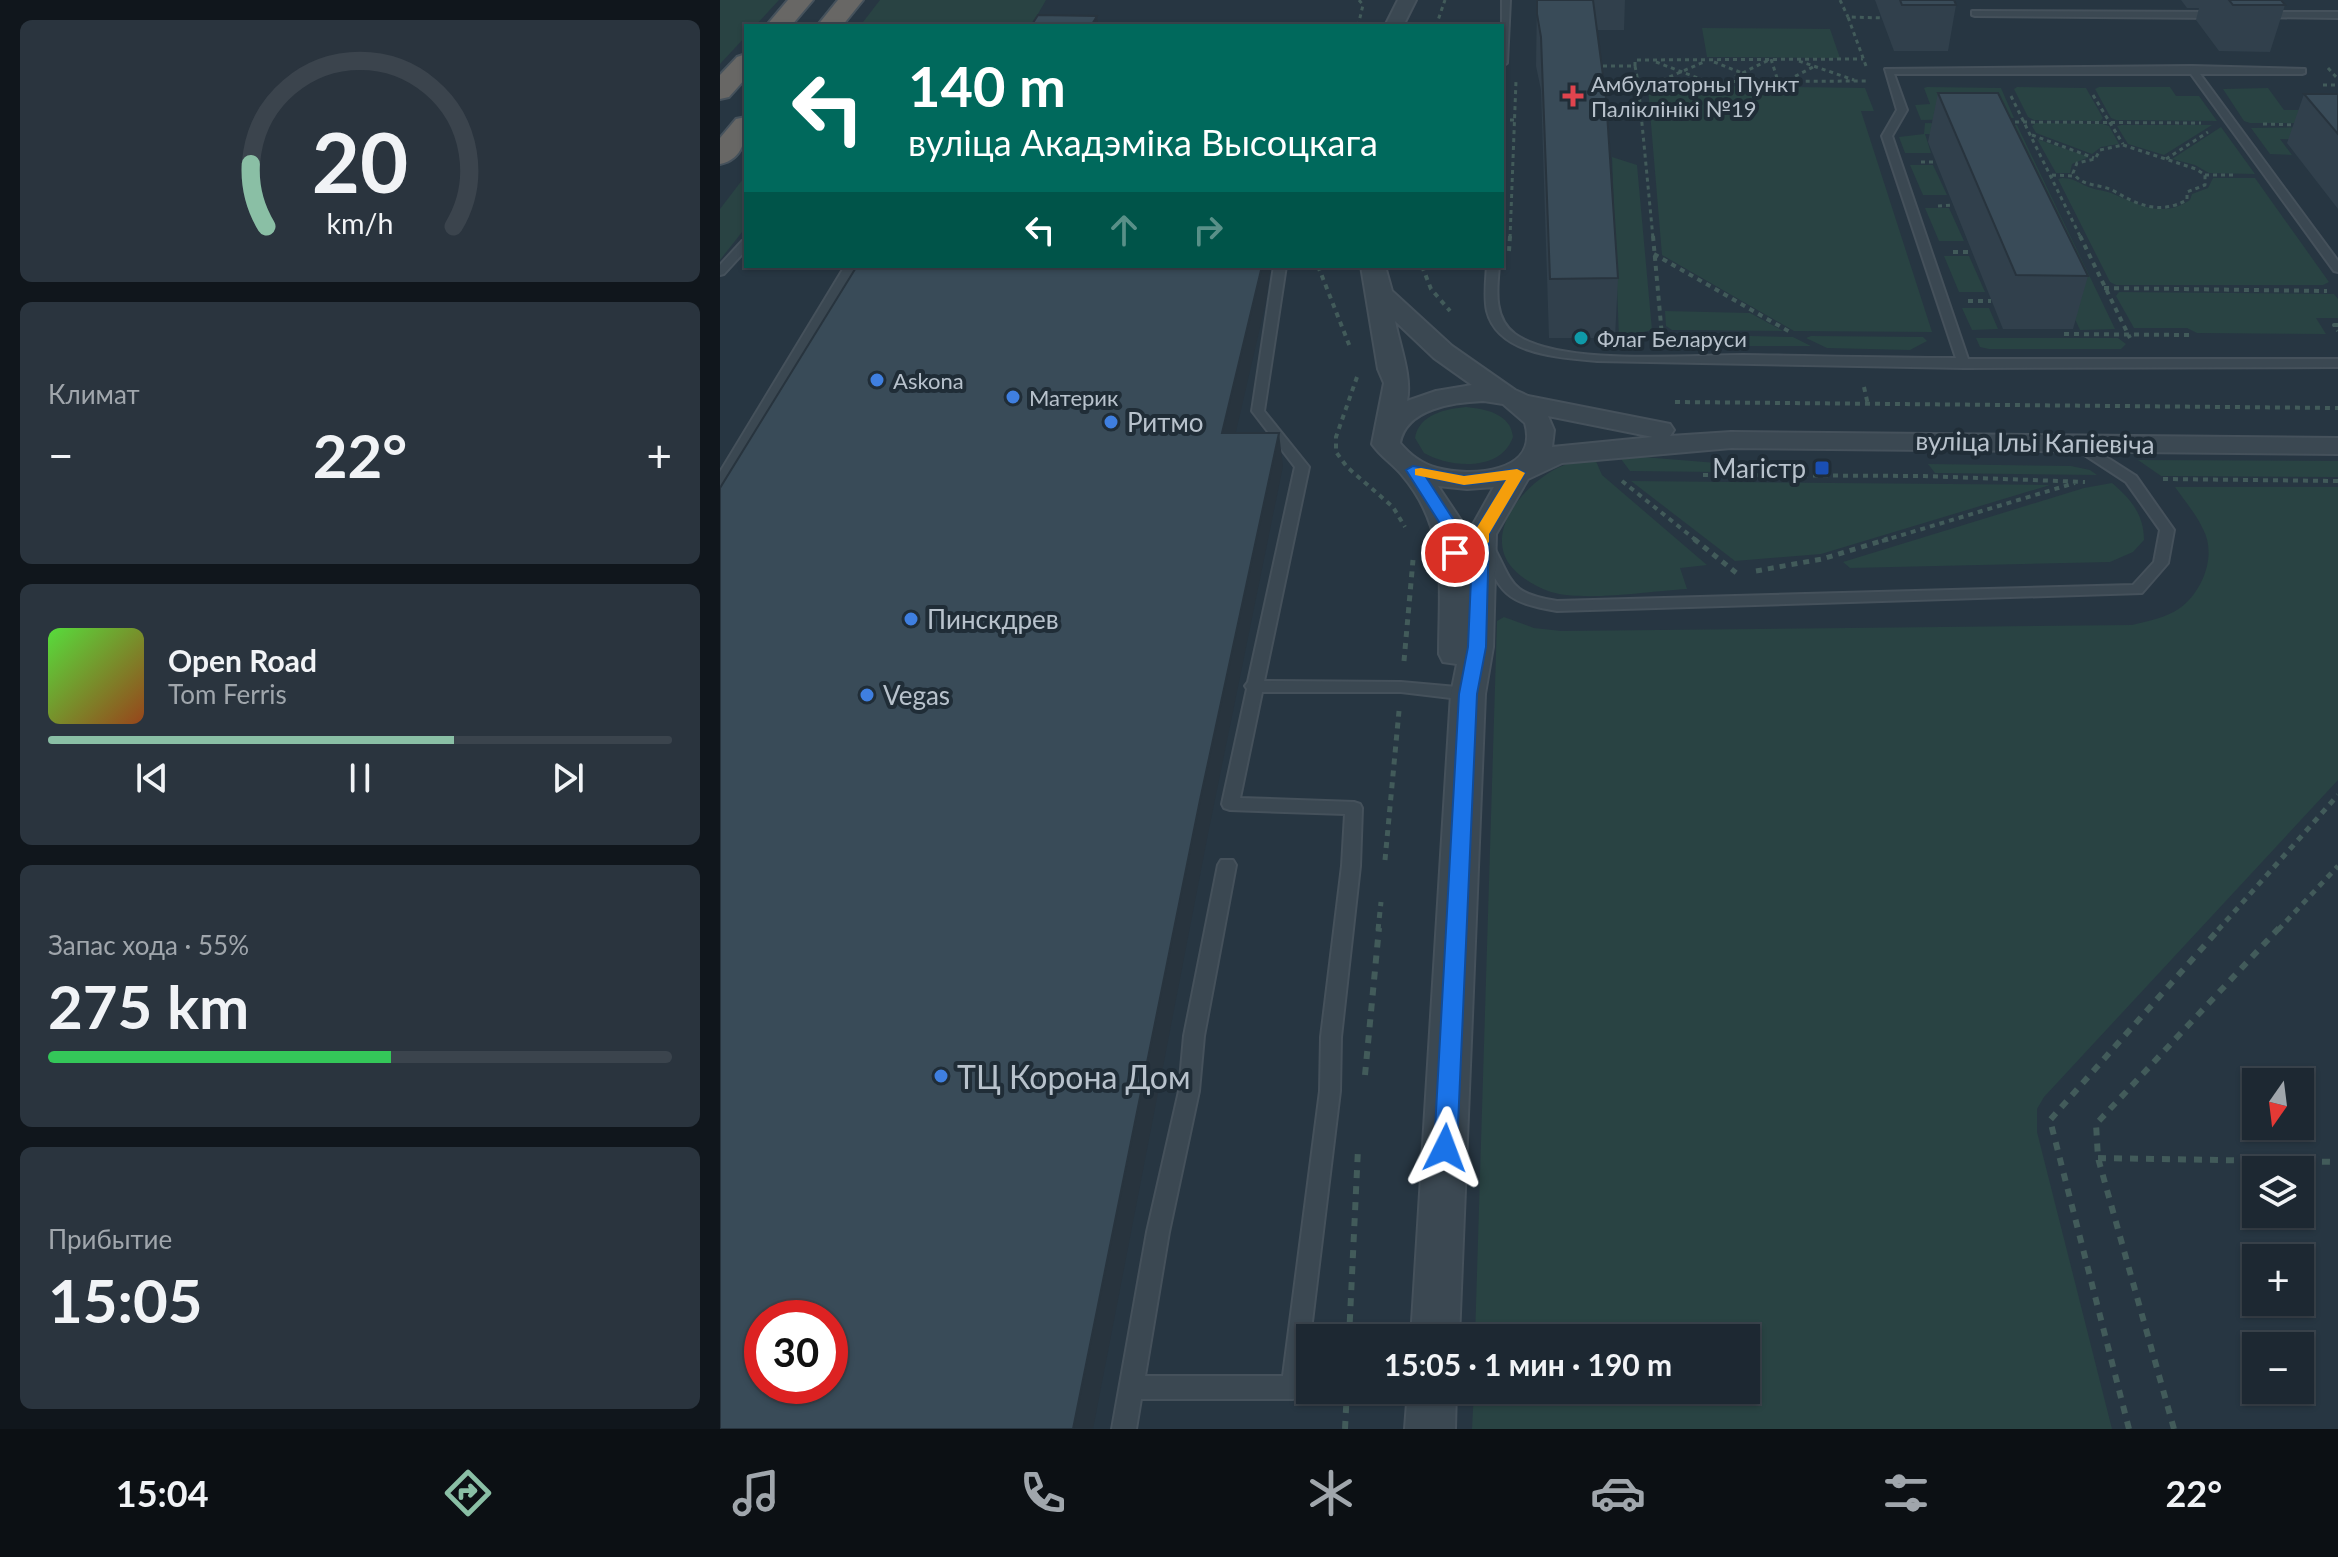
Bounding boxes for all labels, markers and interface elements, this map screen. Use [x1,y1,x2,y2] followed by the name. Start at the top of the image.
[908,52,1066,119] text: 140 m
[776,56,880,160] icon: left
[1591,70,1799,122] place label: Амбулаторны Пункт Паліклінікі №19
[1562,85,1584,107] marker: Амбулаторны Пункт Паліклінікі №19
[312,110,408,210] text: 20
[908,120,1378,164] text: вуліца Акадэміка Высоцкага
[327,206,393,240] text: km/h
[1018,208,1062,252] icon: left
[1102,208,1146,252] icon: ahead
[1186,208,1230,252] icon: right
[1597,325,1747,352] place label: Флаг Беларуси
[1572,329,1590,347] marker: Флаг Беларуси
[893,367,964,394] place label: Askona
[868,371,886,389] marker: Askona
[48,378,140,410] text: Климат
[1029,384,1119,411] place label: Материк
[1004,388,1022,406] marker: Материк
[1127,406,1204,438] place label: Ритмо
[1102,413,1120,431] marker: Ритмо
[313,419,407,491] text: 22°
[1915,424,2155,460] street label: вуліца Ільі Капіевіча
[48,429,74,481] text: −
[646,429,672,481] text: +
[1712,452,1806,484] place label: Магістр
[1813,459,1831,477] marker: Магістр
[1421,519,1489,587] pin
[1433,531,1477,575] icon: arrive
[927,603,1059,635] place label: Пинскдрев
[902,610,920,628] marker: Пинскдрев
[168,642,317,678] text: Open Road
[168,678,287,710] text: Tom Ferris
[883,679,950,711] place label: Vegas
[858,686,876,704] marker: Vegas
[130,756,174,800] icon: previous
[338,756,382,800] icon: pause
[546,756,590,800] icon: next
[48,929,249,961] text: Запас хода · 55%
[48,970,249,1042] text: 275 km
[957,1057,1191,1096] place label: ТЦ Корона Дом
[932,1067,950,1085] marker: ТЦ Корона Дом
[2242,1068,2314,1140] north arrow
[2242,1068,2314,1404] map controls
[1403,1106,1487,1190] position arrow
[2242,1156,2314,1228] button: layers
[48,1223,172,1255] text: Прибытие
[2242,1244,2314,1316] button: +
[48,1264,203,1336] text: 15:05
[744,1300,848,1404] speed limit sign: 30
[2242,1332,2314,1404] button: −
[1384,1346,1672,1382] text: 15:05 · 1 мин · 190 m
[440,1465,496,1521] icon: directions
[728,1465,784,1521] icon: music
[1015,1465,1071,1521] icon: phone
[1303,1465,1359,1521] icon: climate
[1590,1465,1646,1521] icon: car
[1878,1465,1934,1521] icon: filters
[116,1471,209,1515] text: 15:04
[2165,1471,2222,1515] text: 22°

